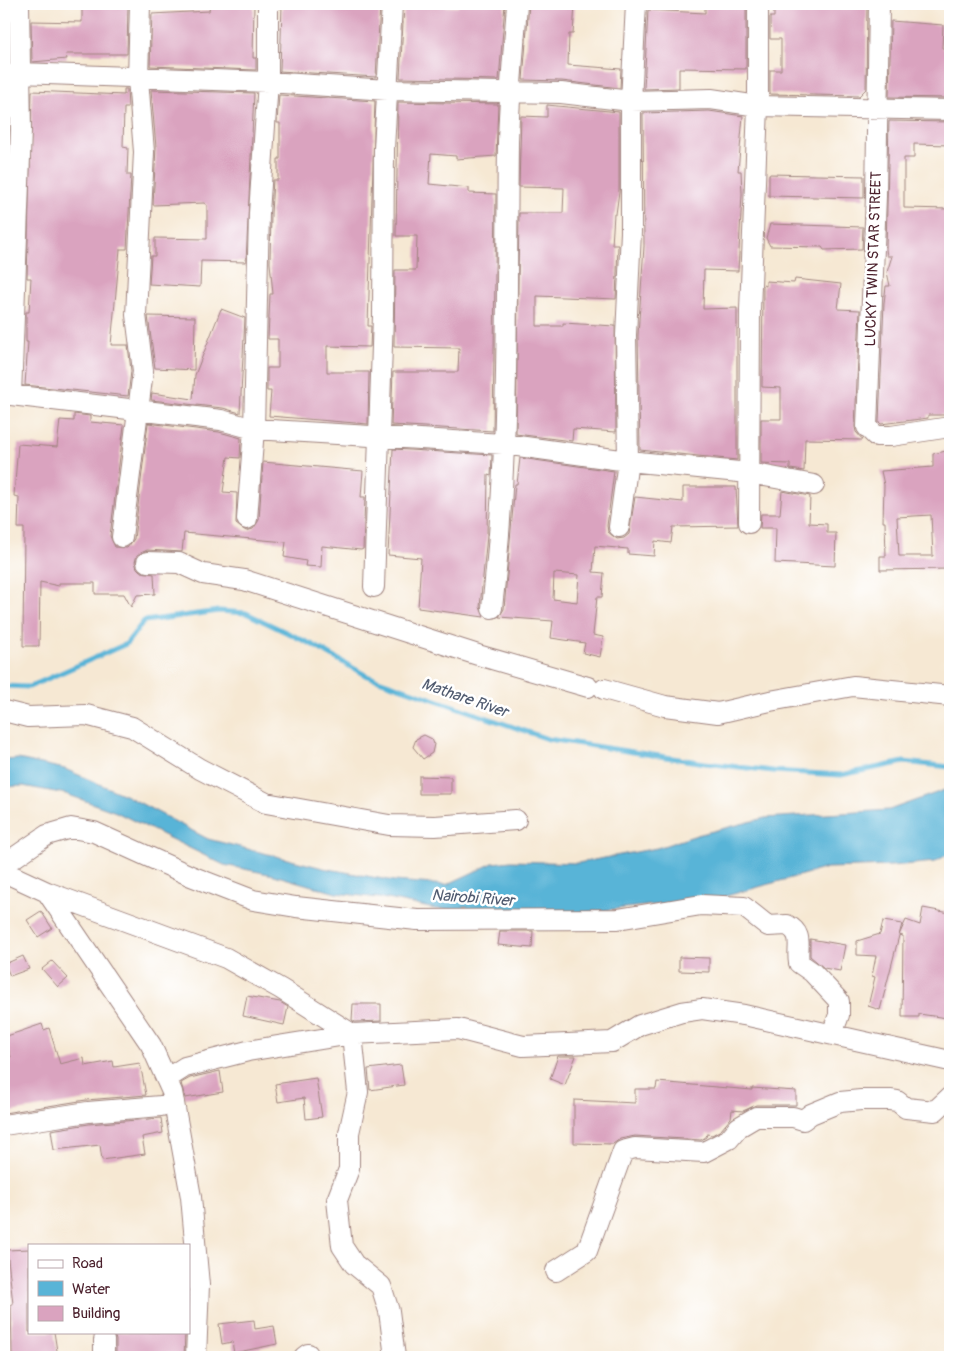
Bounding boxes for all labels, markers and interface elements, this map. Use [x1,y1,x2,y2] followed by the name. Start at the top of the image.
[861,171,886,347] street label: LUCKY TWIN STAR STREET
[419,674,513,723] water label: Mathare River
[431,885,517,911] water label: Nairobi River
[28,1244,190,1334] legend
[72,1254,103,1273] text: Road
[72,1280,111,1299] text: Water
[72,1304,120,1323] text: Building

